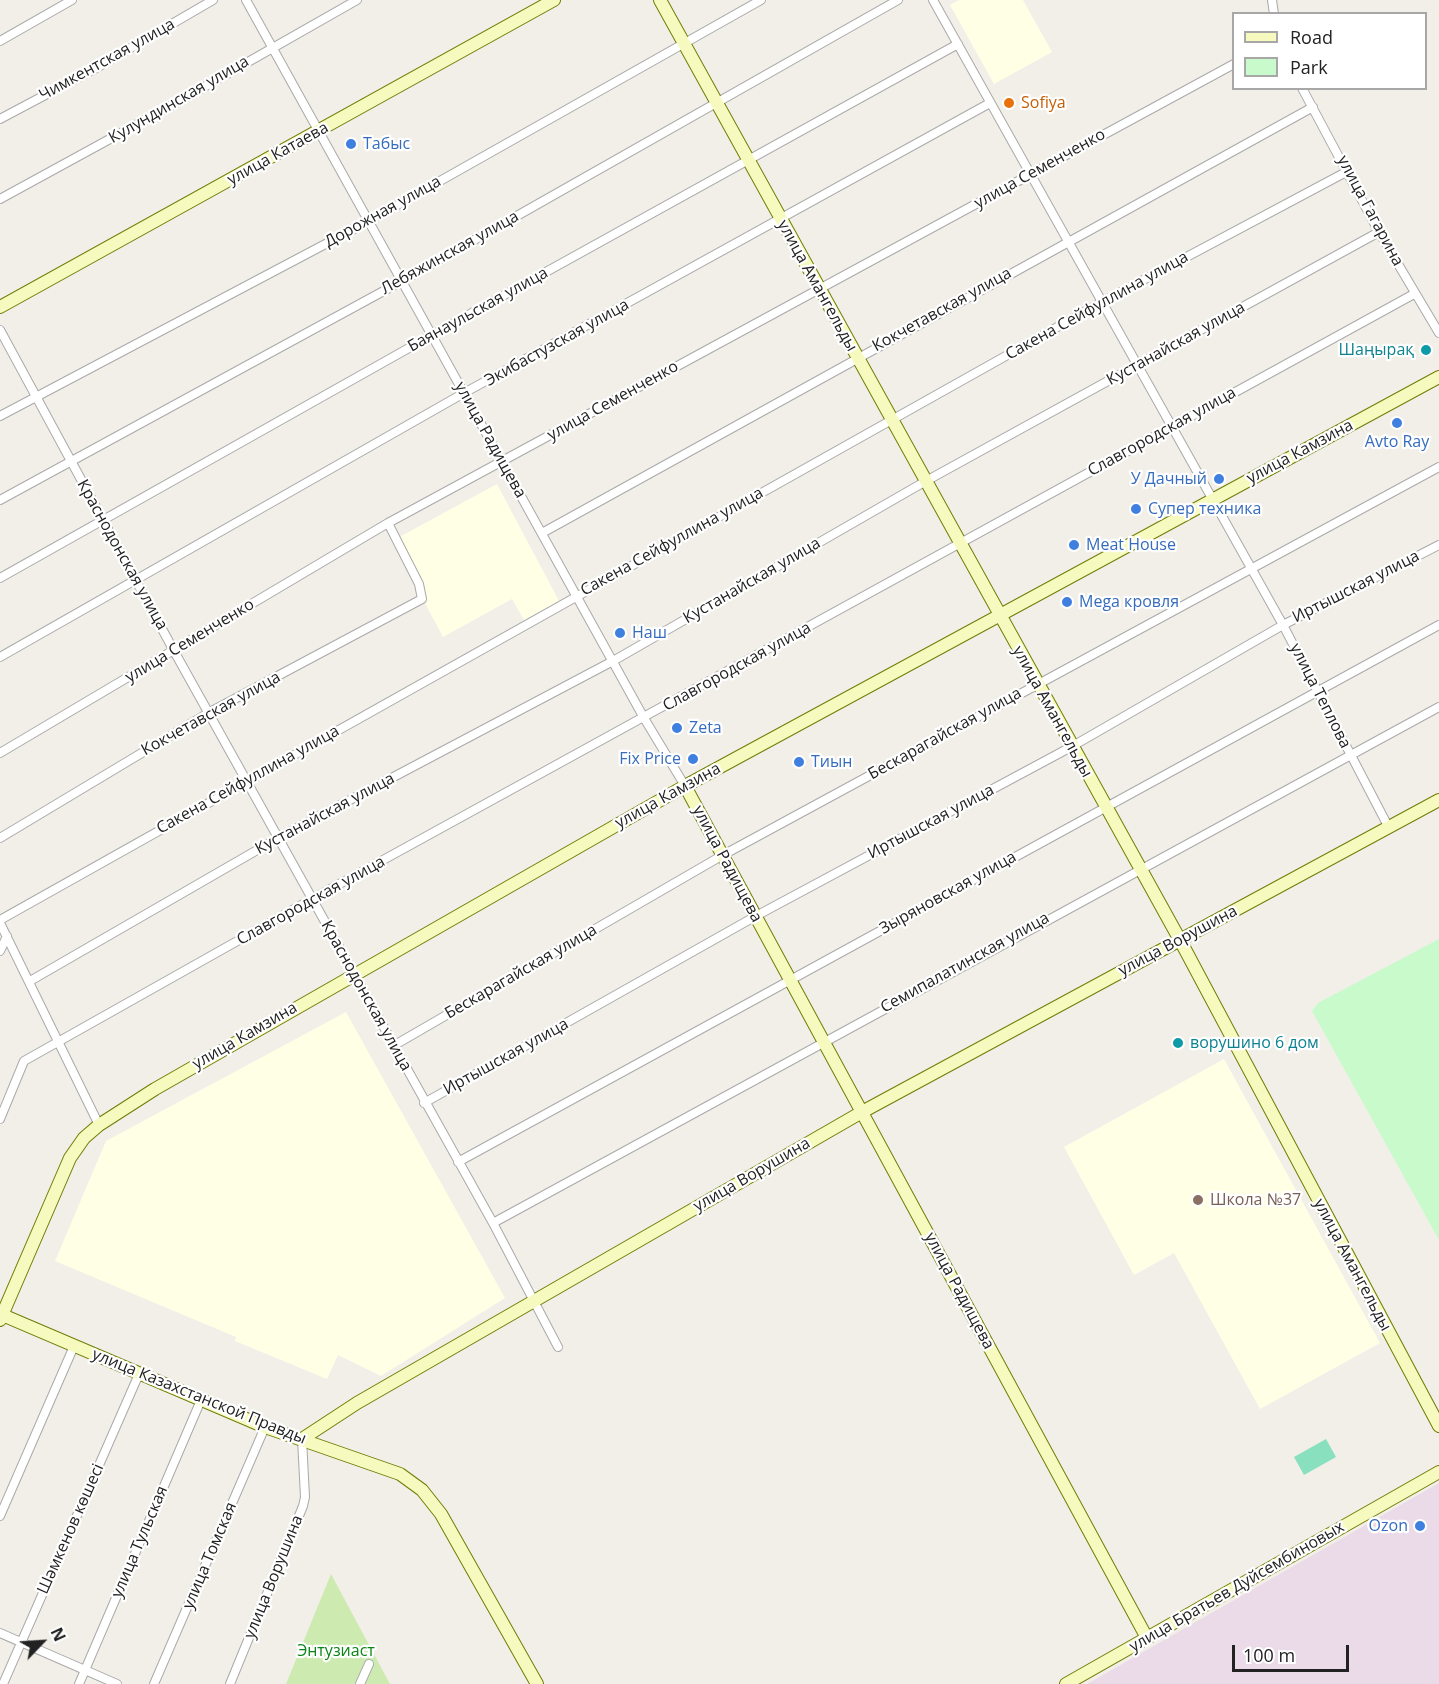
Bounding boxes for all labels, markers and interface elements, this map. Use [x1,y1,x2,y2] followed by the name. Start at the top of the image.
[1232,12,1427,90] legend
[36,15,178,105] street label: Чимкентская улица
[1290,25,1333,49] text: Road
[106,52,252,148] street label: Кулундинская улица
[1290,55,1328,79] text: Park
[1021,93,1066,113] place label: Sofiya
[1002,96,1016,110] marker: Sofiya
[224,118,332,190] street label: улица Катаева
[971,125,1109,213] street label: улица Семенченко
[363,134,410,154] place label: Табыс
[344,137,358,151] marker: Табыс
[1333,152,1407,270] street label: улица Гагарина
[321,172,445,252] street label: Дорожная улица
[378,207,522,299] street label: Лебяжинская улица
[773,217,861,355] street label: улица Амангельды
[1002,248,1192,364] street label: Сакена Сейфуллина улица
[405,263,551,357] street label: Баянаульская улица
[869,264,1015,356] street label: Кокчетавская улица
[482,295,632,391] street label: Экибастузская улица
[1104,298,1248,390] street label: Кустанайская улица
[1339,340,1414,360] place label: Шаңырақ
[1419,343,1433,357] marker: Шаңырақ
[544,357,682,445] street label: улица Семенченко
[450,379,530,501] street label: улица Радищева
[1085,383,1239,481] street label: Славгородская улица
[1244,416,1356,488] street label: улица Камзина
[1390,416,1404,430] marker: Avto Ray
[1365,432,1429,452] place label: Avto Ray
[1131,469,1207,489] place label: У Дачный
[1212,472,1226,486] marker: У Дачный
[73,476,171,634] street label: Краснодонская улица
[577,484,767,600] street label: Сакена Сейфуллина улица
[1148,499,1261,519] place label: Супер техника
[1129,502,1143,516] marker: Супер техника
[680,534,824,628] street label: Кустанайская улица
[1086,535,1176,555] place label: Meat House
[1067,538,1081,552] marker: Meat House
[1289,547,1423,627] street label: Иртышская улица
[1079,592,1179,612] place label: Mega кровля
[122,595,258,687] street label: улица Семенченко
[1060,595,1074,609] marker: Mega кровля
[660,618,814,716] street label: Славгородская улица
[632,623,667,643] place label: Наш
[613,626,627,640] marker: Наш
[1285,640,1355,752] street label: улица Теплова
[1008,643,1096,781] street label: улица Амангельды
[138,668,284,760] street label: Кокчетавская улица
[865,684,1025,784] street label: Бескарагайская улица
[689,718,722,738] place label: Zeta
[670,721,684,735] marker: Zeta
[153,722,343,838] street label: Сакена Сейфуллина улица
[619,749,681,769] place label: Fix Price
[686,752,700,766] marker: Fix Price
[811,752,852,772] place label: Тиын
[792,755,806,769] marker: Тиын
[612,759,724,833] street label: улица Камзина
[252,769,398,859] street label: Кустанайская улица
[865,781,997,863] street label: Иртышская улица
[688,802,766,926] street label: улица Радищева
[876,847,1020,939] street label: Зыряновская улица
[234,852,388,950] street label: Славгородская улица
[1115,902,1241,980] street label: улица Ворушина
[877,909,1053,1017] street label: Семипалатинская улица
[317,917,415,1075] street label: Краснодонская улица
[442,921,600,1023] street label: Бескарагайская улица
[189,998,301,1074] street label: улица Камзина
[440,1015,572,1099] street label: Иртышская улица
[1190,1033,1319,1053] place label: ворушино 6 дом
[1171,1036,1185,1050] marker: ворушино 6 дом
[690,1134,814,1216] street label: улица Ворушина
[1210,1190,1301,1210] place label: Школа №37
[1191,1193,1205,1207] marker: Школа №37
[1309,1195,1395,1335] street label: улица Амангельды
[920,1229,998,1353] street label: улица Радищева
[89,1345,309,1449] street label: улица Казахстанской Правды
[34,1461,108,1597] street label: Шәмкенов көшесі
[108,1483,172,1601] street label: улица Тульская
[179,1500,241,1612] street label: улица Томская
[240,1512,308,1642] street label: улица Ворушина
[1369,1516,1408,1536] place label: Ozon
[1126,1517,1348,1657] street label: улица Братьев Дуйсембиновых
[1413,1519,1427,1533] marker: Ozon
[12,1612,72,1672] north arrow
[46,1624,71,1645] text: N
[1235,1633,1352,1671] scale bar
[297,1641,375,1661] park label: Энтузиаст
[1243,1643,1295,1667] text: 100 m

